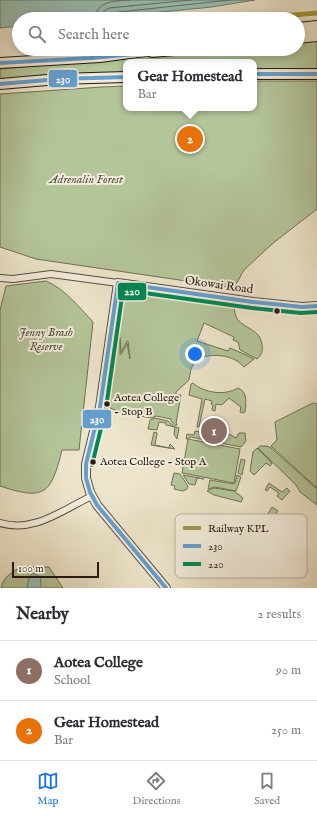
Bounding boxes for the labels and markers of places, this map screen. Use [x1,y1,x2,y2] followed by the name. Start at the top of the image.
[177,124,203,154] pin: 2
[272,306,282,316] unlabelled marker
[113,391,179,419] place label: Aotea College - Stop B
[102,399,112,409] marker: Aotea College - Stop B
[201,416,227,446] pin: 1
[99,455,207,469] place label: Aotea College - Stop A
[88,457,98,467] marker: Aotea College - Stop A

